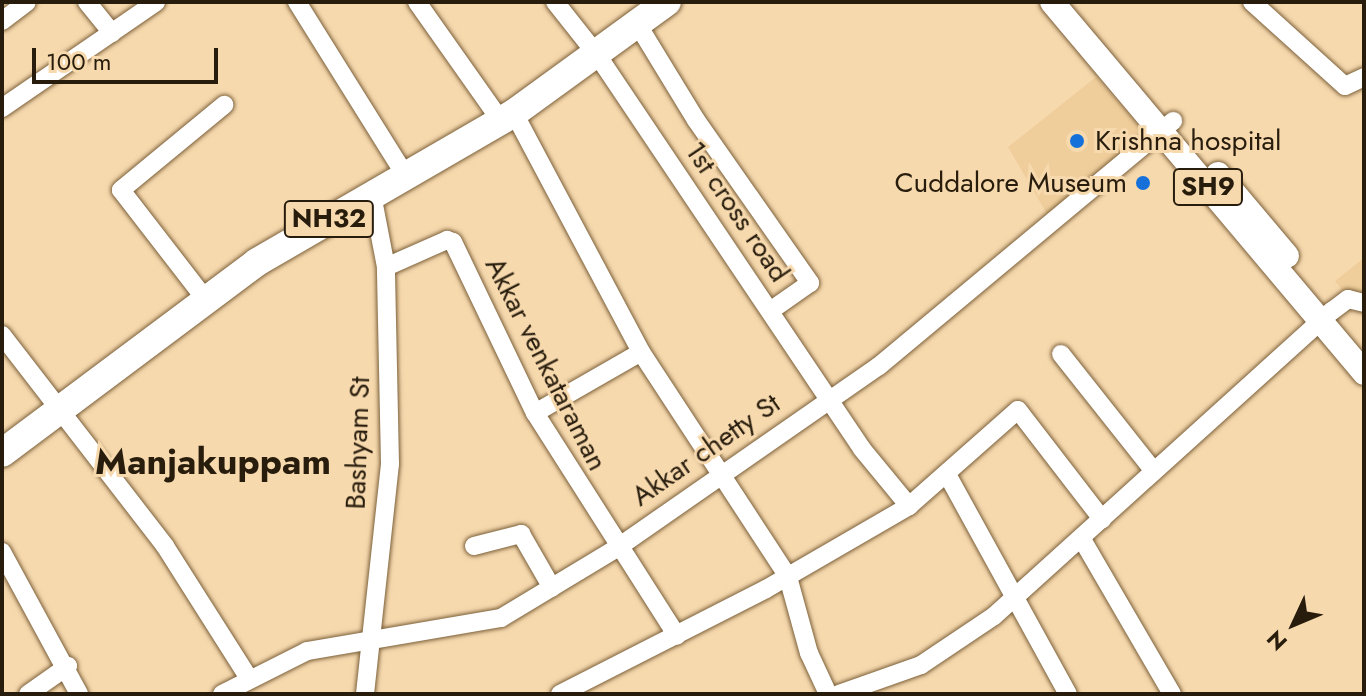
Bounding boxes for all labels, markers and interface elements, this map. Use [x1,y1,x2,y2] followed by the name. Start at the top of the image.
[36,32,222,82] scale bar
[46,44,112,79] text: 100 m
[1095,124,1281,158] place label: Krishna hospital
[1066,130,1088,152] marker: Krishna hospital
[678,136,796,288] street label: 1st cross road
[1172,165,1244,209] road number: SH9
[894,166,1127,200] place label: Cuddalore Museum
[1134,174,1152,192] marker: Cuddalore Museum
[283,197,375,241] road number: NH32
[478,252,614,476] street label: Akkar venkataraman
[339,376,377,510] street label: Bashyam St
[625,387,787,513] street label: Akkar chetty St
[95,440,331,484] district label: Manjakuppam
[1254,584,1334,664] north arrow
[1259,623,1294,658] text: N

